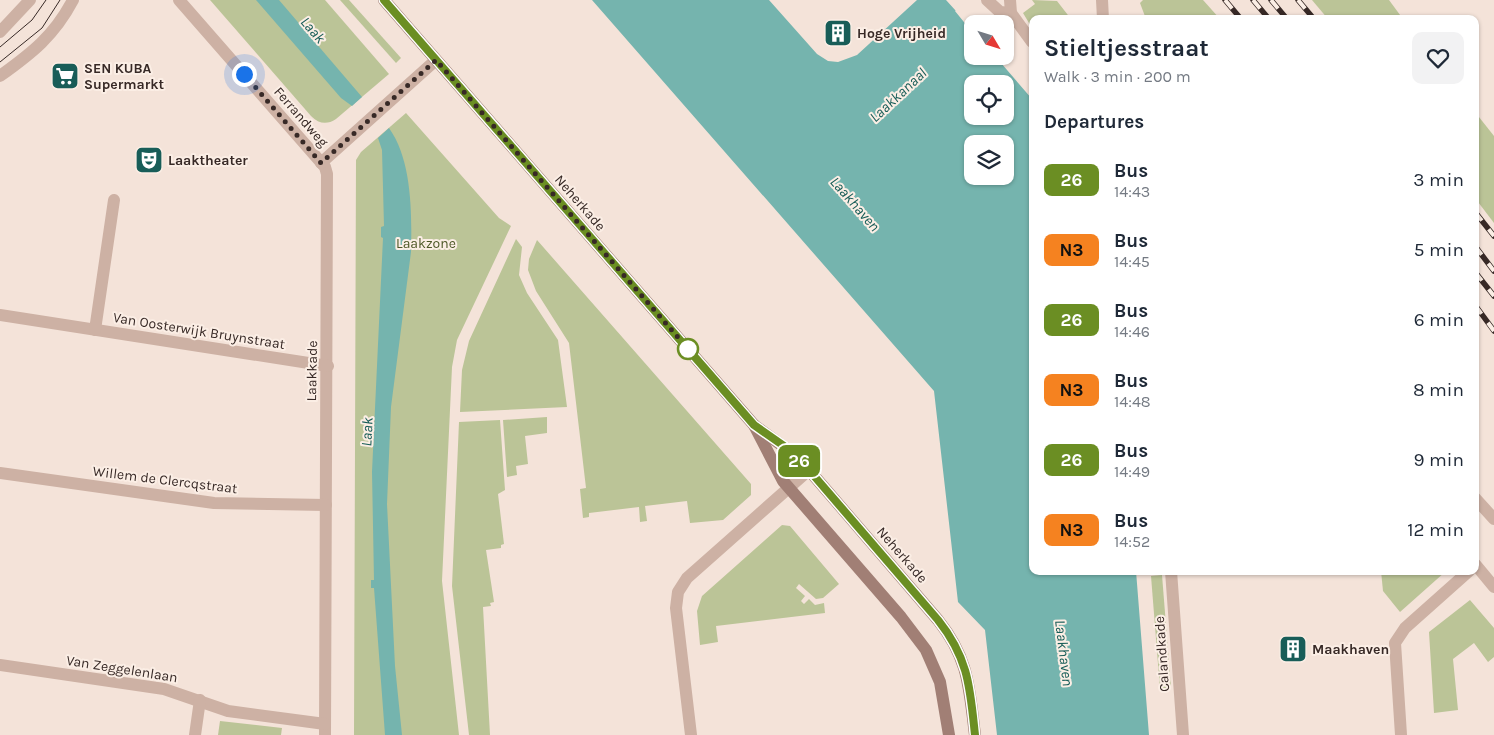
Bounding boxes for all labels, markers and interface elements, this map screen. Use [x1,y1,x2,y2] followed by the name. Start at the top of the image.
[297,13,330,47] water label: Laak
[964,15,1014,65] north arrow
[964,15,1014,185] map controls
[823,18,853,48] building icon: Hoge Vrijheid
[857,25,946,42] place label: Hoge Vrijheid
[1412,32,1464,84] button: heart
[1044,34,1209,62] text: Stieltjesstraat
[84,60,164,93] place label: SEN KUBA Supermarkt
[50,61,80,91] supermarket icon: SEN KUBA Supermarkt
[232,62,257,87] your location
[866,64,930,126] water label: Laakkanaal
[1044,67,1191,86] text: Walk · 3 min · 200 m
[964,75,1014,125] button: locate
[270,84,332,151] street label: Ferrandweg
[1044,111,1144,133] text: Departures
[964,135,1014,185] button: layers
[134,145,164,175] theatre icon: Laaktheater
[168,152,248,169] place label: Laaktheater
[1114,160,1148,182] text: Bus
[1061,169,1082,191] text: 26
[1413,169,1464,191] text: 3 min
[551,172,609,234] street label: Neherkade
[826,173,884,235] water label: Laakhaven
[1114,182,1150,201] text: 14:43
[1114,230,1148,252] text: Bus
[396,235,456,252] park label: Laakzone
[1059,239,1084,261] text: N3
[1414,239,1464,261] text: 5 min
[1114,252,1150,271] text: 14:45
[1114,300,1148,322] text: Bus
[112,309,286,353] street label: Van Oosterwijk Bruynstraat
[1061,309,1082,331] text: 26
[1414,309,1464,331] text: 6 min
[1114,322,1150,341] text: 14:46
[677,338,699,360] unlabelled marker
[303,340,321,402] street label: Laakkade
[1114,370,1148,392] text: Bus
[1059,379,1084,401] text: N3
[1413,379,1464,401] text: 8 min
[1114,392,1151,411] text: 14:48
[357,417,377,447] water label: Laak
[1114,440,1148,462] text: Bus
[776,445,822,477] line badge: 26
[1061,449,1082,471] text: 26
[1414,449,1464,471] text: 9 min
[788,450,810,472] text: 26
[1114,462,1150,481] text: 14:49
[92,463,238,497] street label: Willem de Clercqstraat
[1114,510,1148,532] text: Bus
[1059,519,1084,541] text: N3
[1407,519,1464,541] text: 12 min
[873,524,931,586] street label: Neherkade
[1114,532,1150,551] text: 14:52
[1151,616,1173,692] street label: Calandkade
[1051,619,1077,687] water label: Laakhaven
[1278,634,1308,664] building icon: Maakhaven
[1312,641,1389,658] place label: Maakhaven
[65,652,179,686] street label: Van Zeggelenlaan

